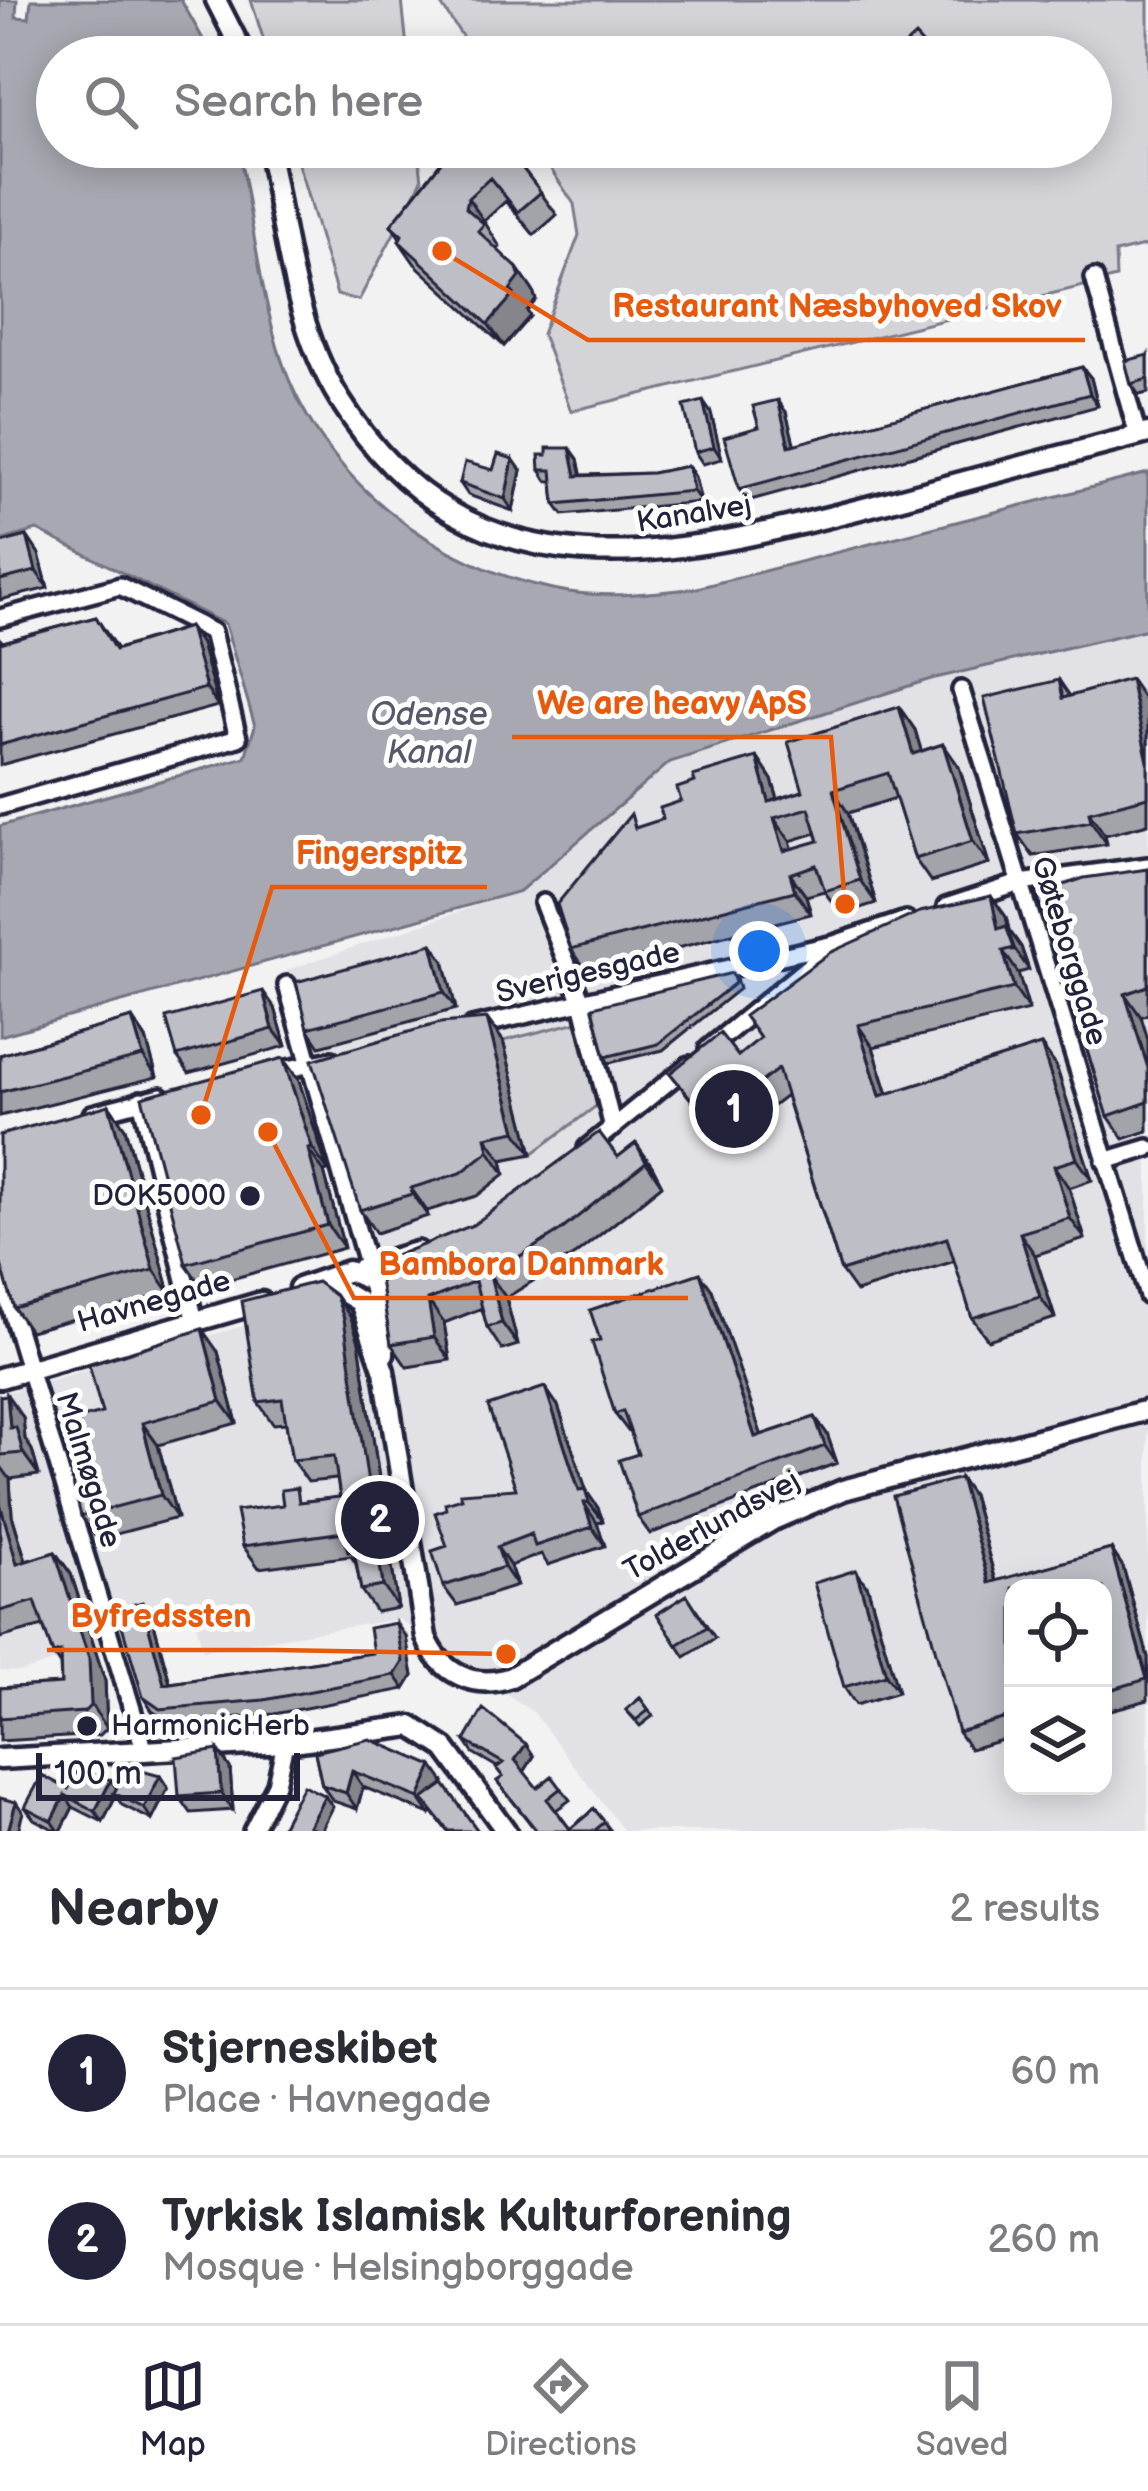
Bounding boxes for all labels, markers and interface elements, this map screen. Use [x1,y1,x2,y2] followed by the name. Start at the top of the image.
[36,36,1112,168] search box
[78,69,144,135] icon: search
[174,75,423,130] text: Search here
[588,271,1085,340] callout: Restaurant Næsbyhoved Skov
[612,287,1062,327] text: Restaurant Næsbyhoved Skov
[634,487,754,541] street label: Kanalvej
[512,668,831,737] callout: We are heavy ApS
[537,684,807,724] text: We are heavy ApS
[370,695,488,773] water label: Odense Kanal
[272,818,487,887] callout: Fingerspitz
[296,834,462,874] text: Fingerspitz
[1023,852,1115,1050] street label: Gøteborggade
[729,921,789,981] your location
[493,934,683,1012] street label: Sverigesgade
[695,1064,773,1154] pin: 1
[92,1178,226,1214] place label: DOK5000
[237,1183,263,1209] marker: DOK5000
[354,1229,688,1298] callout: Bambora Danmark
[378,1245,664,1285] text: Bambora Danmark
[73,1263,235,1341] street label: Havnegade
[47,1388,129,1552] street label: Malmøgade
[618,1463,806,1589] street label: Tolderlundsvej
[341,1475,419,1565] pin: 2
[1004,1579,1112,1795] map controls
[1004,1579,1112,1687] button: locate
[47,1581,276,1650] callout: Byfredssten
[70,1597,252,1637] text: Byfredssten
[1004,1687,1112,1795] button: layers
[111,1708,310,1744] place label: HarmonicHerb
[74,1713,100,1739] marker: HarmonicHerb
[36,1747,300,1800] scale bar
[54,1754,142,1794] text: 100 m
[48,1879,219,1940] text: Nearby
[949,1886,1100,1933] text: 2 results
[162,2022,438,2077] text: Stjerneskibet
[79,2049,95,2096] text: 1
[1010,2049,1100,2096] text: 60 m
[162,2077,491,2124] text: Place · Havnegade
[162,2190,791,2245] text: Tyrkisk Islamisk Kulturforening
[75,2217,99,2264] text: 2
[987,2217,1100,2264] text: 260 m
[162,2245,634,2292] text: Mosque · Helsingborggade
[140,2353,206,2465] tab: Map
[485,2353,637,2465] tab: Directions
[916,2353,1008,2465] tab: Saved

